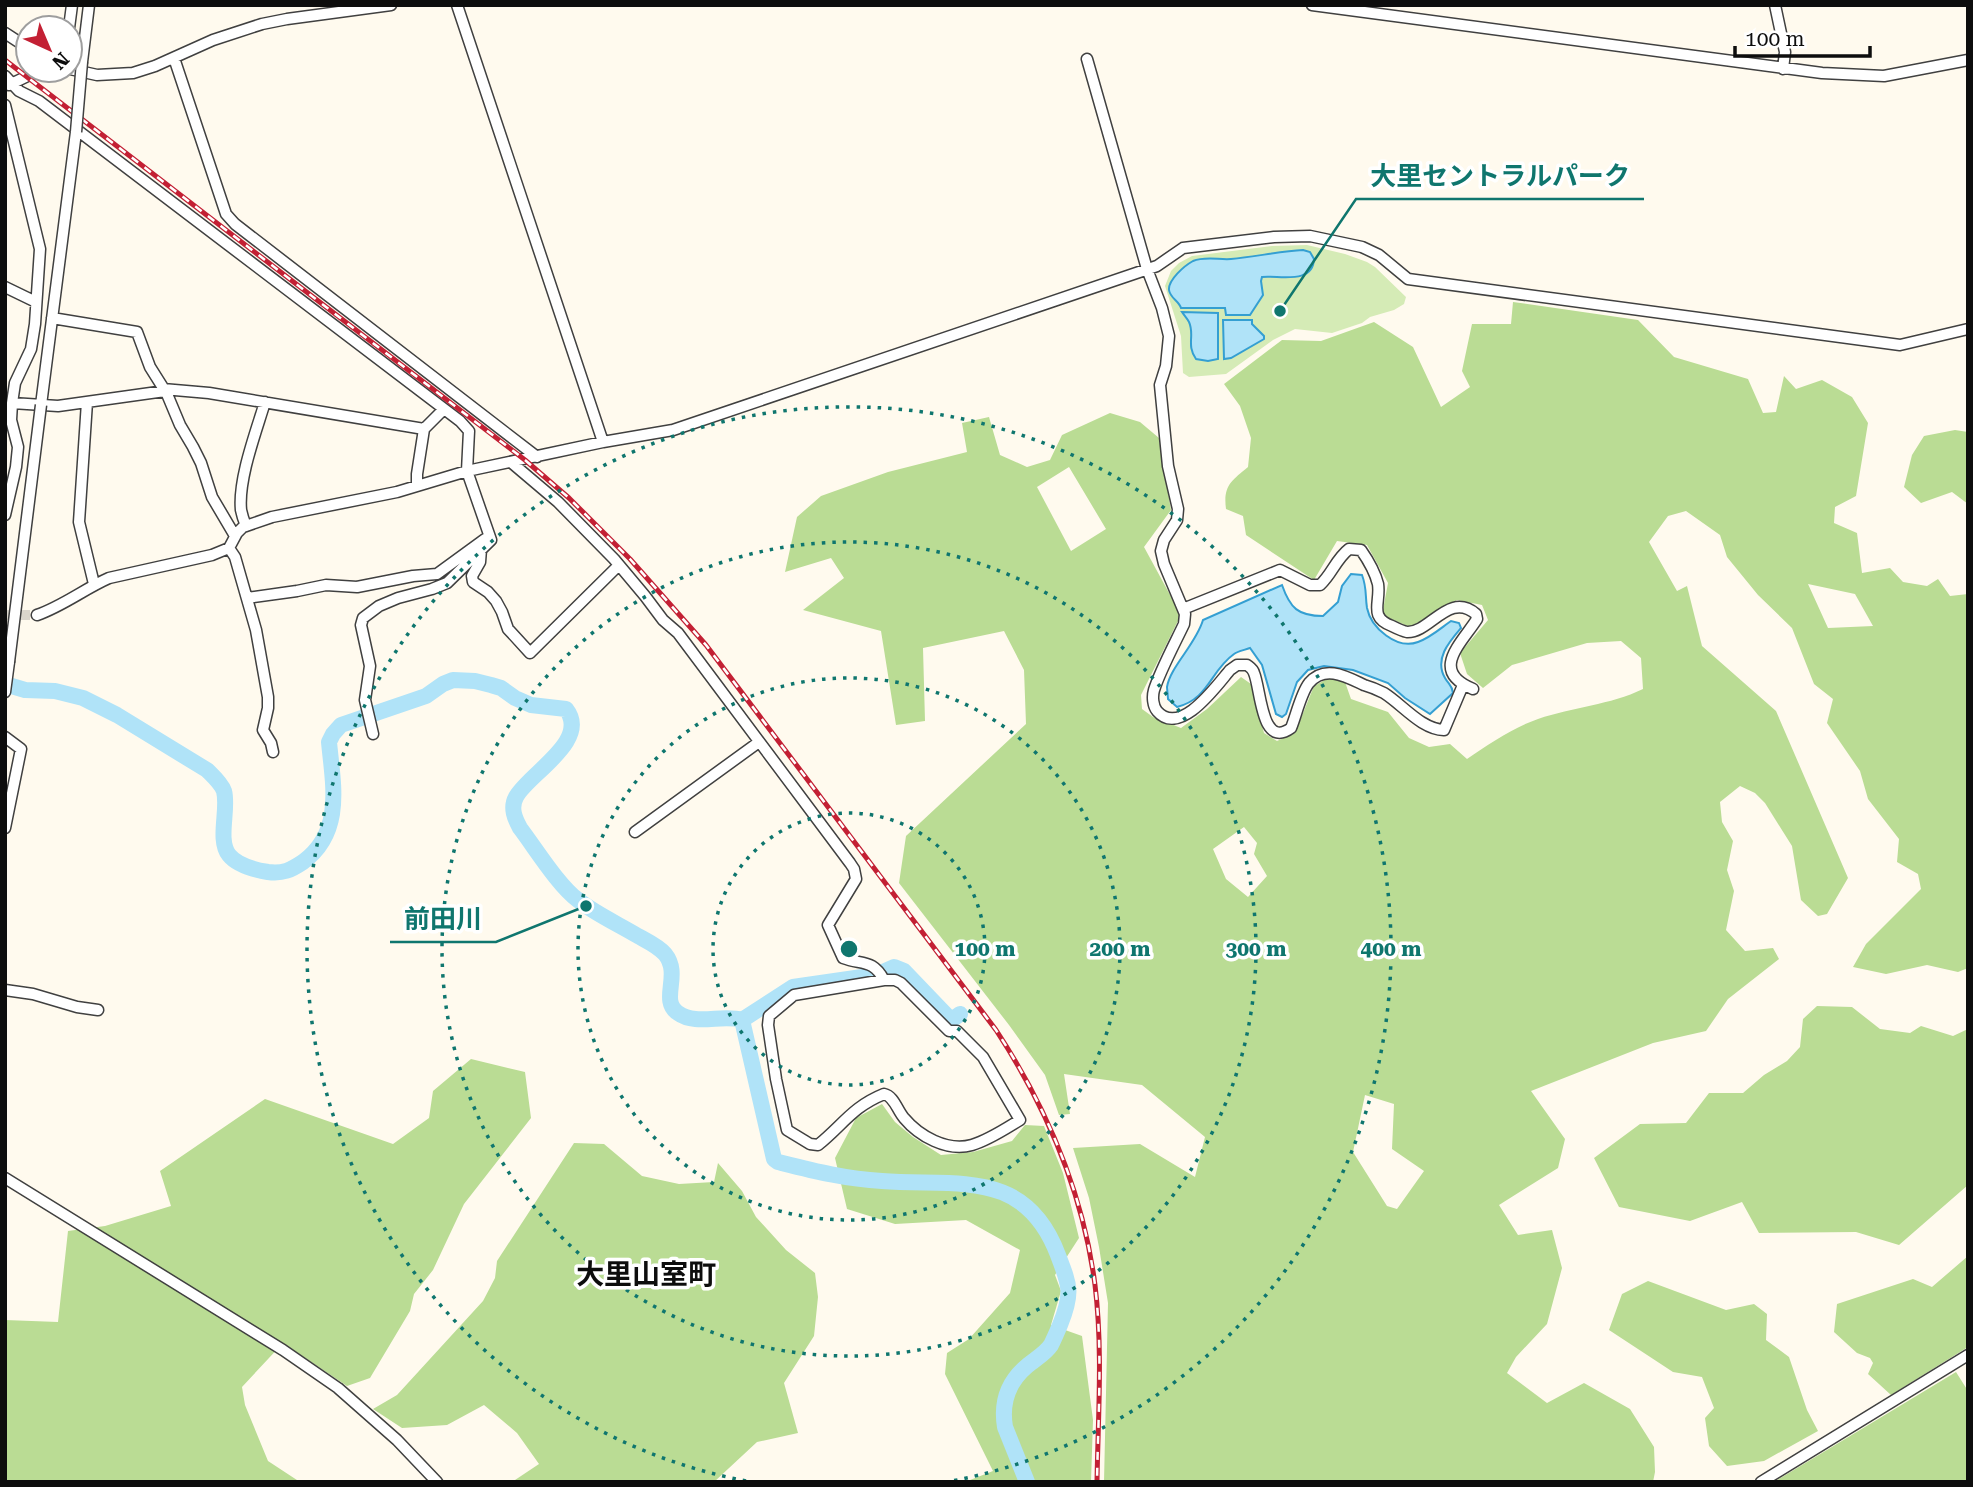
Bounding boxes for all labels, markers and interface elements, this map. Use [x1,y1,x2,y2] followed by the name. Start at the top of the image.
[14,14,84,84] north arrow
[1735,14,1870,58] scale bar
[1745,27,1805,51] text: 100 m
[47,48,74,74] text: N
[1356,152,1644,199] callout: 大里セントラルパーク
[1370,161,1630,191] text: 大里セントラルパーク
[390,895,496,942] callout: 前田川
[404,904,482,934] text: 前田川
[837,937,861,961] centre of rings
[955,937,1015,961] text: 100 m
[1090,937,1150,961] text: 200 m
[1226,937,1286,961] text: 300 m
[1361,937,1421,961] text: 400 m
[576,1258,716,1291] district label: 大里山室町

